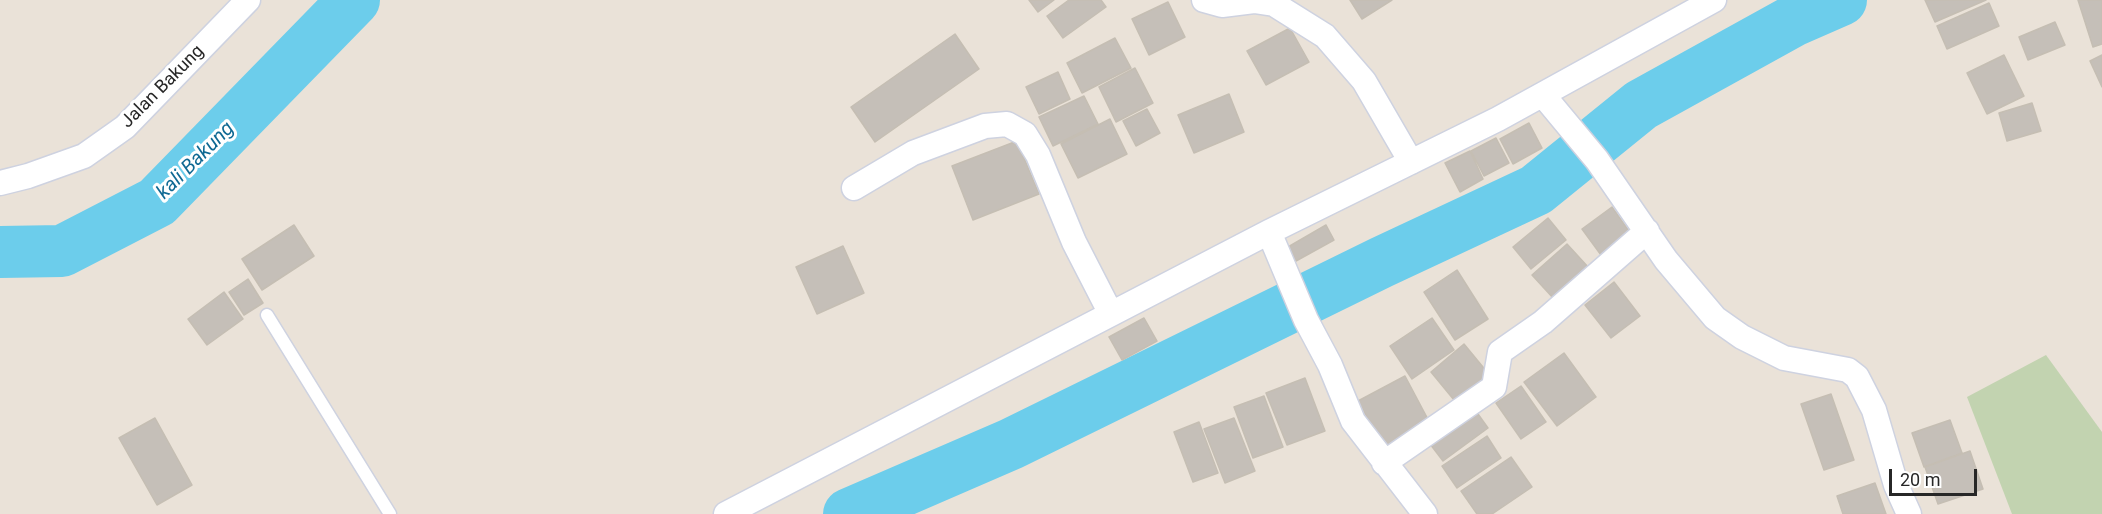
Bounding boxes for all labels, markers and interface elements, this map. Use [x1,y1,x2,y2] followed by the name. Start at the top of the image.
[117,41,209,133] street label: Jalan Bakung
[152,117,240,205] water label: kali Bakung
[1892,457,1980,495] scale bar
[1900,469,1940,490] text: 20 m

